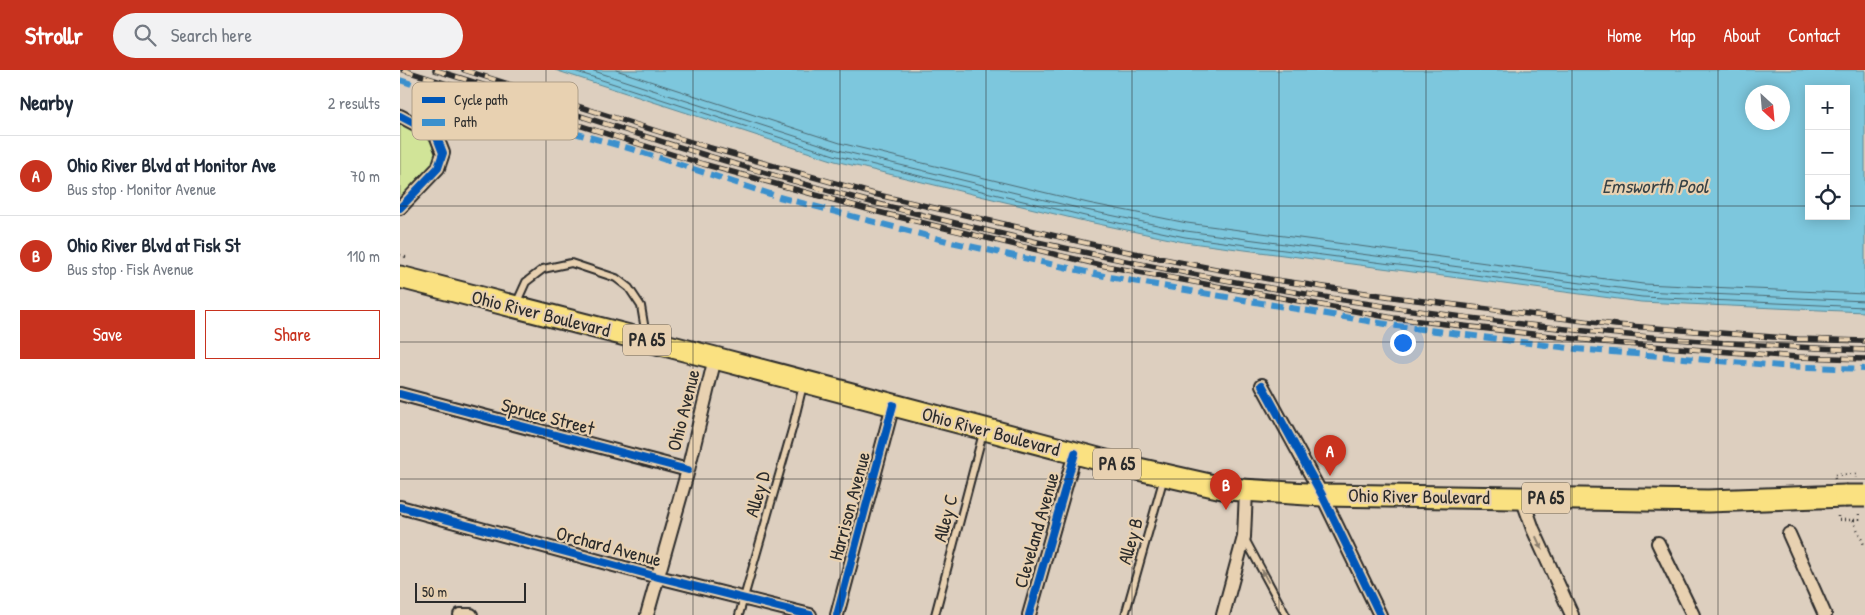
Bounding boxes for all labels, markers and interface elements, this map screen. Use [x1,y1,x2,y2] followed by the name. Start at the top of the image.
[113,13,463,58] search box
[25,19,83,51] text: Strollr
[131,21,159,49] icon: search
[171,22,252,48] text: Search here
[1607,23,1642,48] text: Home
[1670,23,1695,48] text: Map
[1723,23,1760,48] text: About
[1788,23,1840,48] text: Contact
[412,82,578,140] legend
[1745,85,1790,130] north arrow
[1805,85,1850,220] map controls
[1805,85,1850,130] button: +
[20,88,73,117] text: Nearby
[454,90,508,110] text: Cycle path
[328,92,380,114] text: 2 results
[454,112,477,131] text: Path
[1805,130,1850,175] button: −
[67,152,276,178] text: Ohio River Blvd at Monitor Ave
[32,165,40,187] text: A
[350,165,380,187] text: 70 m
[1602,172,1710,199] water label: Emsworth Pool
[1805,175,1850,220] button: locate
[67,178,216,200] text: Bus stop · Monitor Avenue
[67,232,240,258] text: Ohio River Blvd at Fisk St
[32,245,40,267] text: B
[347,245,380,267] text: 110 m
[67,258,194,280] text: Bus stop · Fisk Avenue
[469,283,614,343] street label: Ohio River Boulevard
[20,310,195,359] button: Save
[205,310,380,359] button: Share
[623,324,671,356] road number: PA 65
[1390,330,1416,356] your location
[660,366,706,453] street label: Ohio Avenue
[499,391,598,441] street label: Spruce Street
[919,400,1063,462] street label: Ohio River Boulevard
[1314,435,1346,476] pin: A
[822,448,876,563] street label: Harrison Avenue
[1093,448,1141,479] road number: PA 65
[738,468,776,520] street label: Alley D
[1007,469,1065,591] street label: Cleveland Avenue
[1210,469,1242,510] pin: B
[1348,482,1491,510] street label: Ohio River Boulevard
[1522,482,1570,513] road number: PA 65
[926,492,964,544] street label: Alley C
[1111,515,1149,567] street label: Alley B
[553,519,665,573] street label: Orchard Avenue
[1535,536,1543,550] one-way arrow
[1261,569,1269,583] one-way arrow
[415,580,526,603] scale bar
[422,582,447,601] text: 50 m

